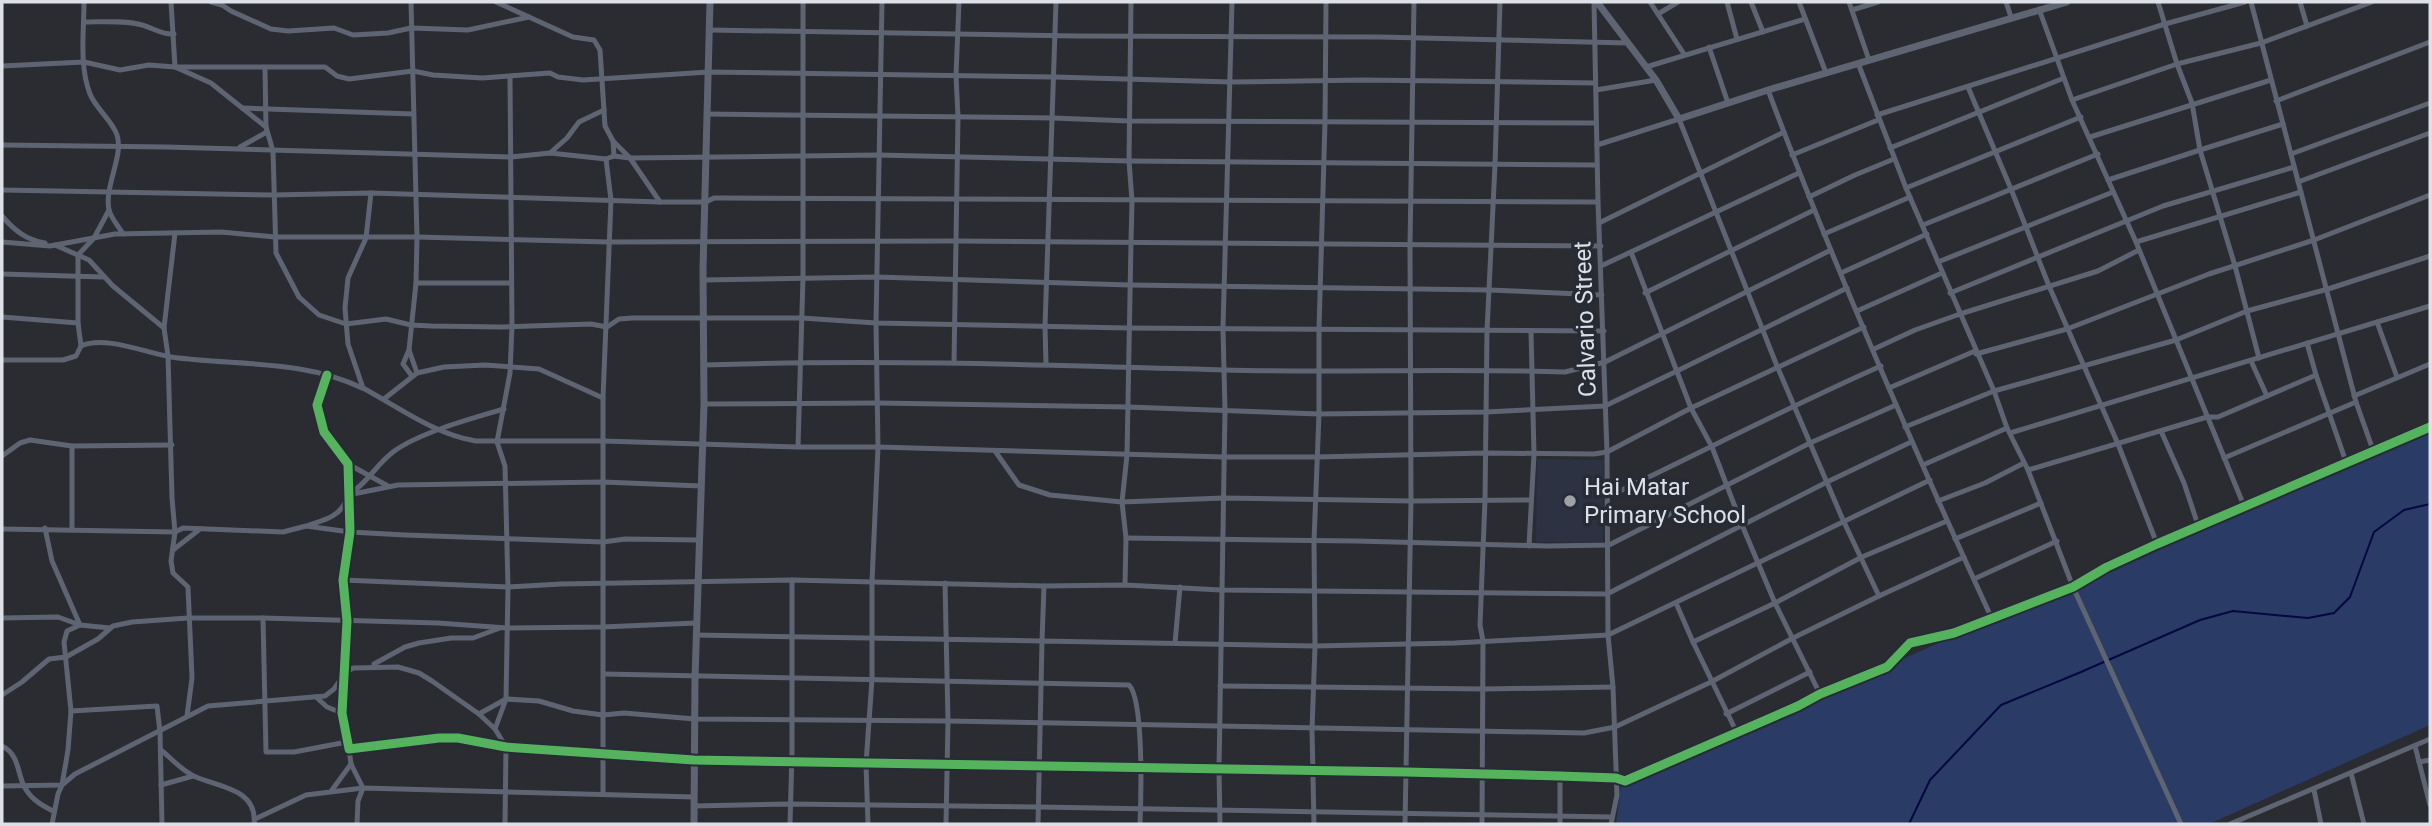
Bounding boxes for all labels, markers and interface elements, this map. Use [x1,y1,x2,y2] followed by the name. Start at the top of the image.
[1568,240,1602,397] street label: Calvario Street
[1584,473,1746,529] place label: Hai Matar Primary School
[1562,493,1578,509] marker: Hai Matar Primary School

